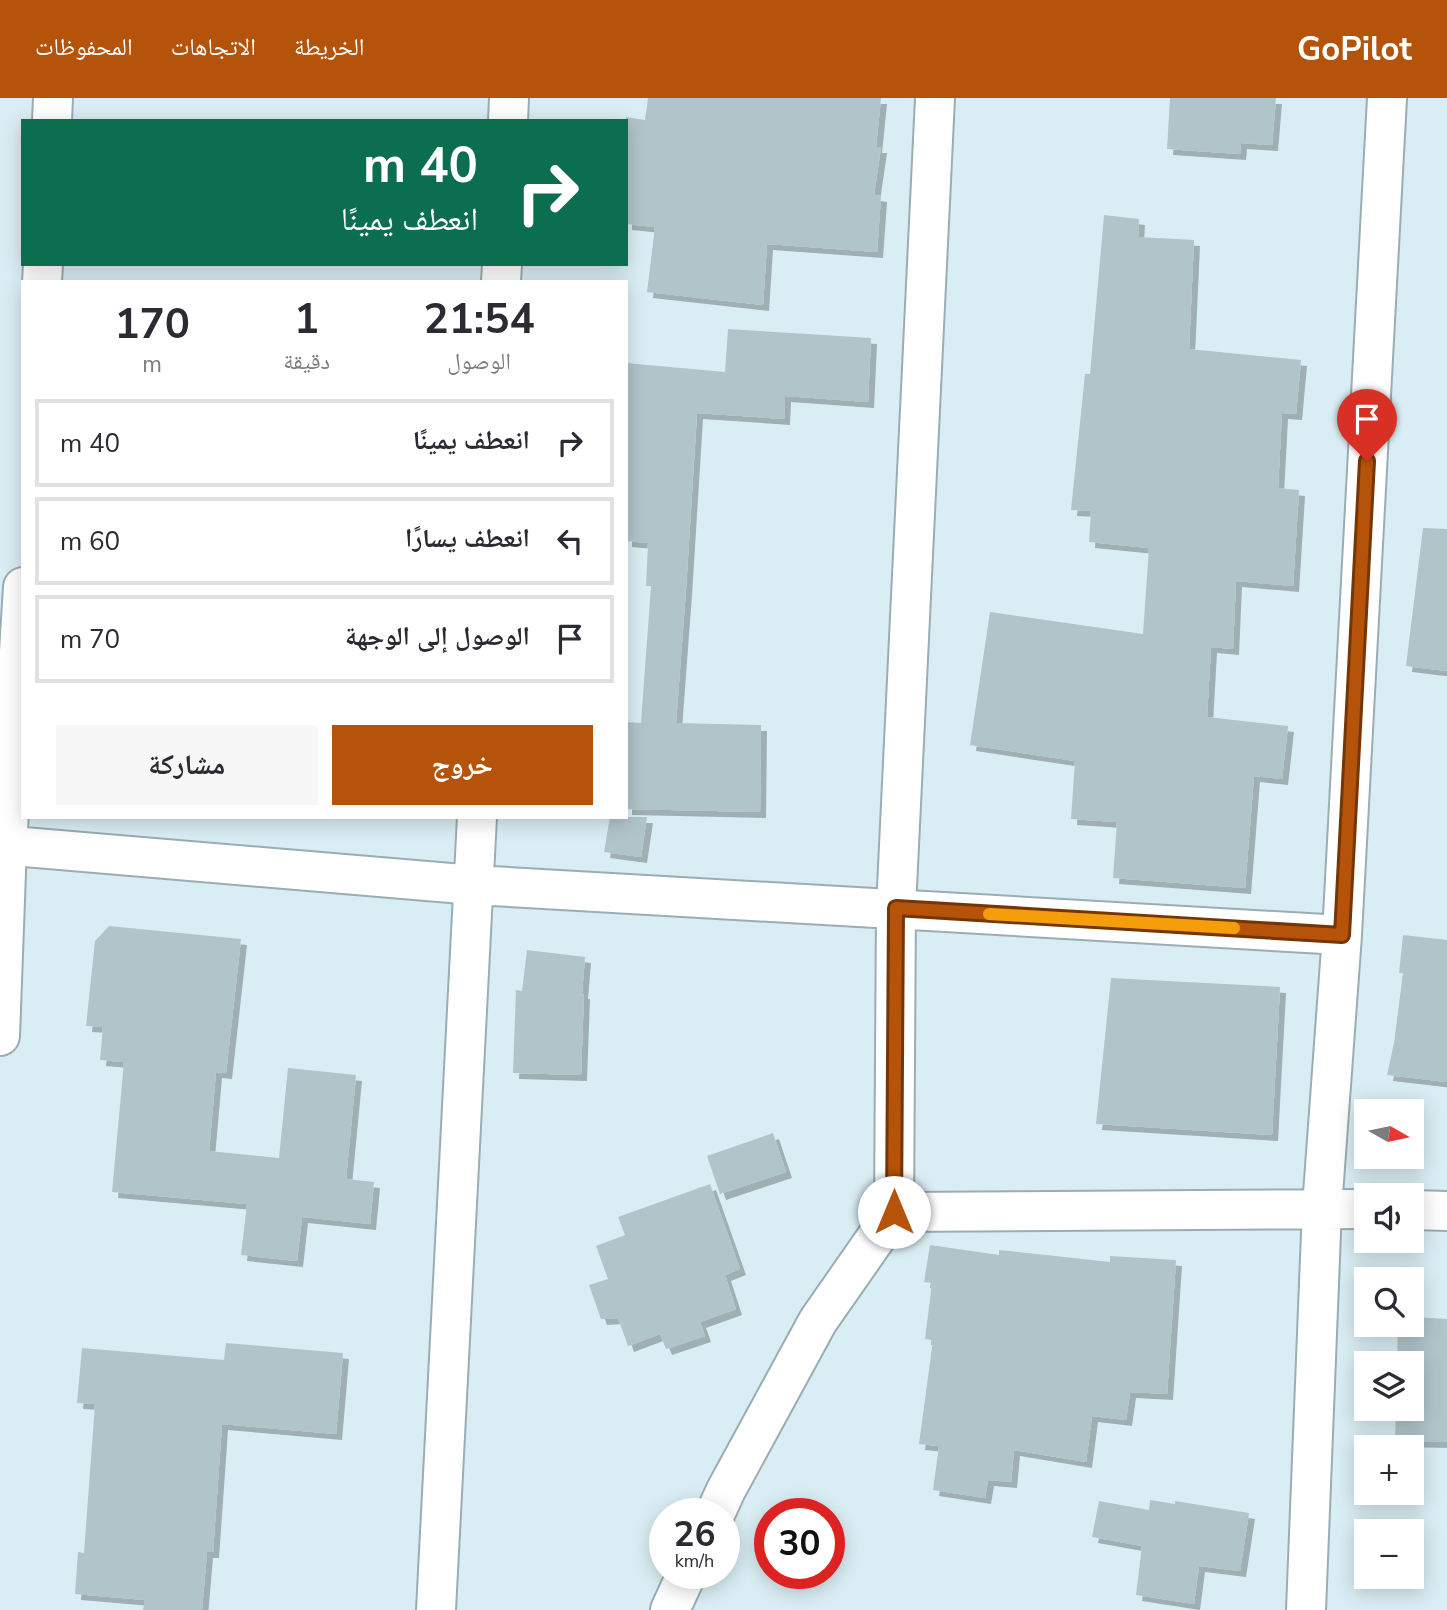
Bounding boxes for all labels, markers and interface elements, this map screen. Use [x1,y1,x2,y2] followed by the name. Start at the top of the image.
[1297,27,1412,72] text: GoPilot
[35,31,133,63] text: المحفوظات
[171,31,256,63] text: الاتجاهات
[294,31,365,63] text: الخريطة
[363,132,478,199] text: 40 m
[502,147,593,238] icon: right
[341,198,478,241] text: انعطف يمينًا
[294,291,319,348] text: 1
[423,291,535,348] text: 21:54
[114,296,190,353] text: 170
[283,346,330,377] text: دقيقة
[447,346,511,377] text: الوصول
[142,349,162,380] text: m
[1337,389,1397,461] pin
[1348,400,1386,438] icon: arrive
[413,423,530,458] text: انعطف يمينًا
[551,424,589,462] icon: right
[60,426,120,461] text: 40 m
[405,521,530,556] text: انعطف يسارًا
[551,522,589,560] icon: left
[60,524,120,559] text: 60 m
[345,619,530,654] text: الوصول إلى الوجهة
[551,620,589,658] icon: arrive
[60,622,120,657] text: 70 m
[56,725,318,805] button: مشاركة
[332,725,593,805] button: خروج
[1354,1099,1424,1169] north arrow
[1354,1099,1424,1589] map controls
[857,1175,931,1249] position arrow
[1354,1183,1424,1253] button: sound
[1354,1267,1424,1337] button: search
[1354,1351,1424,1421] button: layers
[1354,1435,1424,1505] button: +
[754,1498,845,1589] speed limit sign: 30
[673,1511,716,1558] text: 26
[1354,1519,1424,1589] button: −
[675,1549,714,1573] text: km/h

